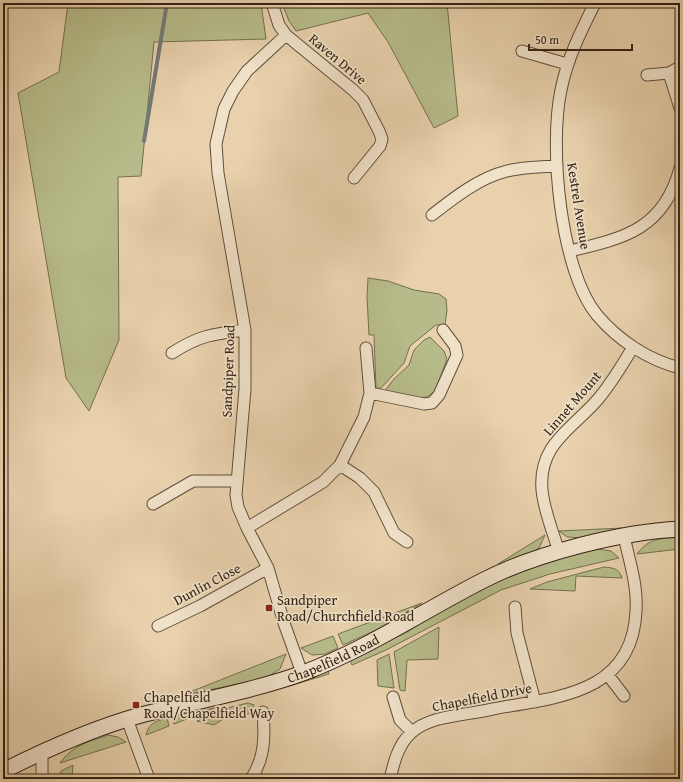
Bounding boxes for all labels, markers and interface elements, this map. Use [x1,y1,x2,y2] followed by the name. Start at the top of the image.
[529,26,632,52] scale bar
[305,29,372,89] street label: Raven Drive
[535,31,559,48] text: 50 m
[562,161,596,251] street label: Kestrel Avenue
[216,324,240,418] street label: Sandpiper Road
[538,366,606,440] street label: Linnet Mount
[170,558,245,610] street label: Dunlin Close
[277,590,415,626] place label: Sandpiper Road/Churchfield Road
[264,603,274,613] marker: Sandpiper Road/Churchfield Road
[285,629,383,688] street label: Chapelfield Road
[431,677,534,716] street label: Chapelfield Drive
[144,687,274,723] place label: Chapelfield Road/Chapelfield Way
[131,700,141,710] marker: Chapelfield Road/Chapelfield Way

